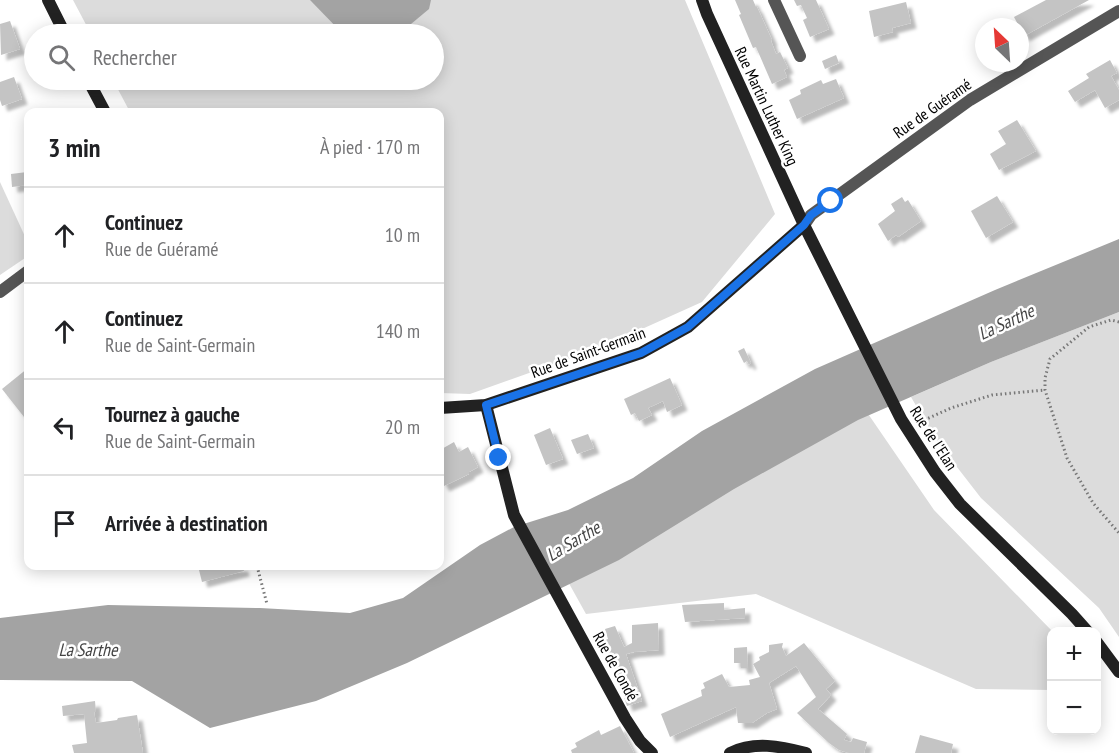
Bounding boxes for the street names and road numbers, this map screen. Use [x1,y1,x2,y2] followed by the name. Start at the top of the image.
[731,43,803,169] street label: Rue Martin Luther King
[889,74,975,142] street label: Rue de Guéramé
[528,322,648,382] street label: Rue de Saint-Germain
[906,402,962,474] street label: Rue de l'Elan
[589,628,643,704] street label: Rue de Condé

